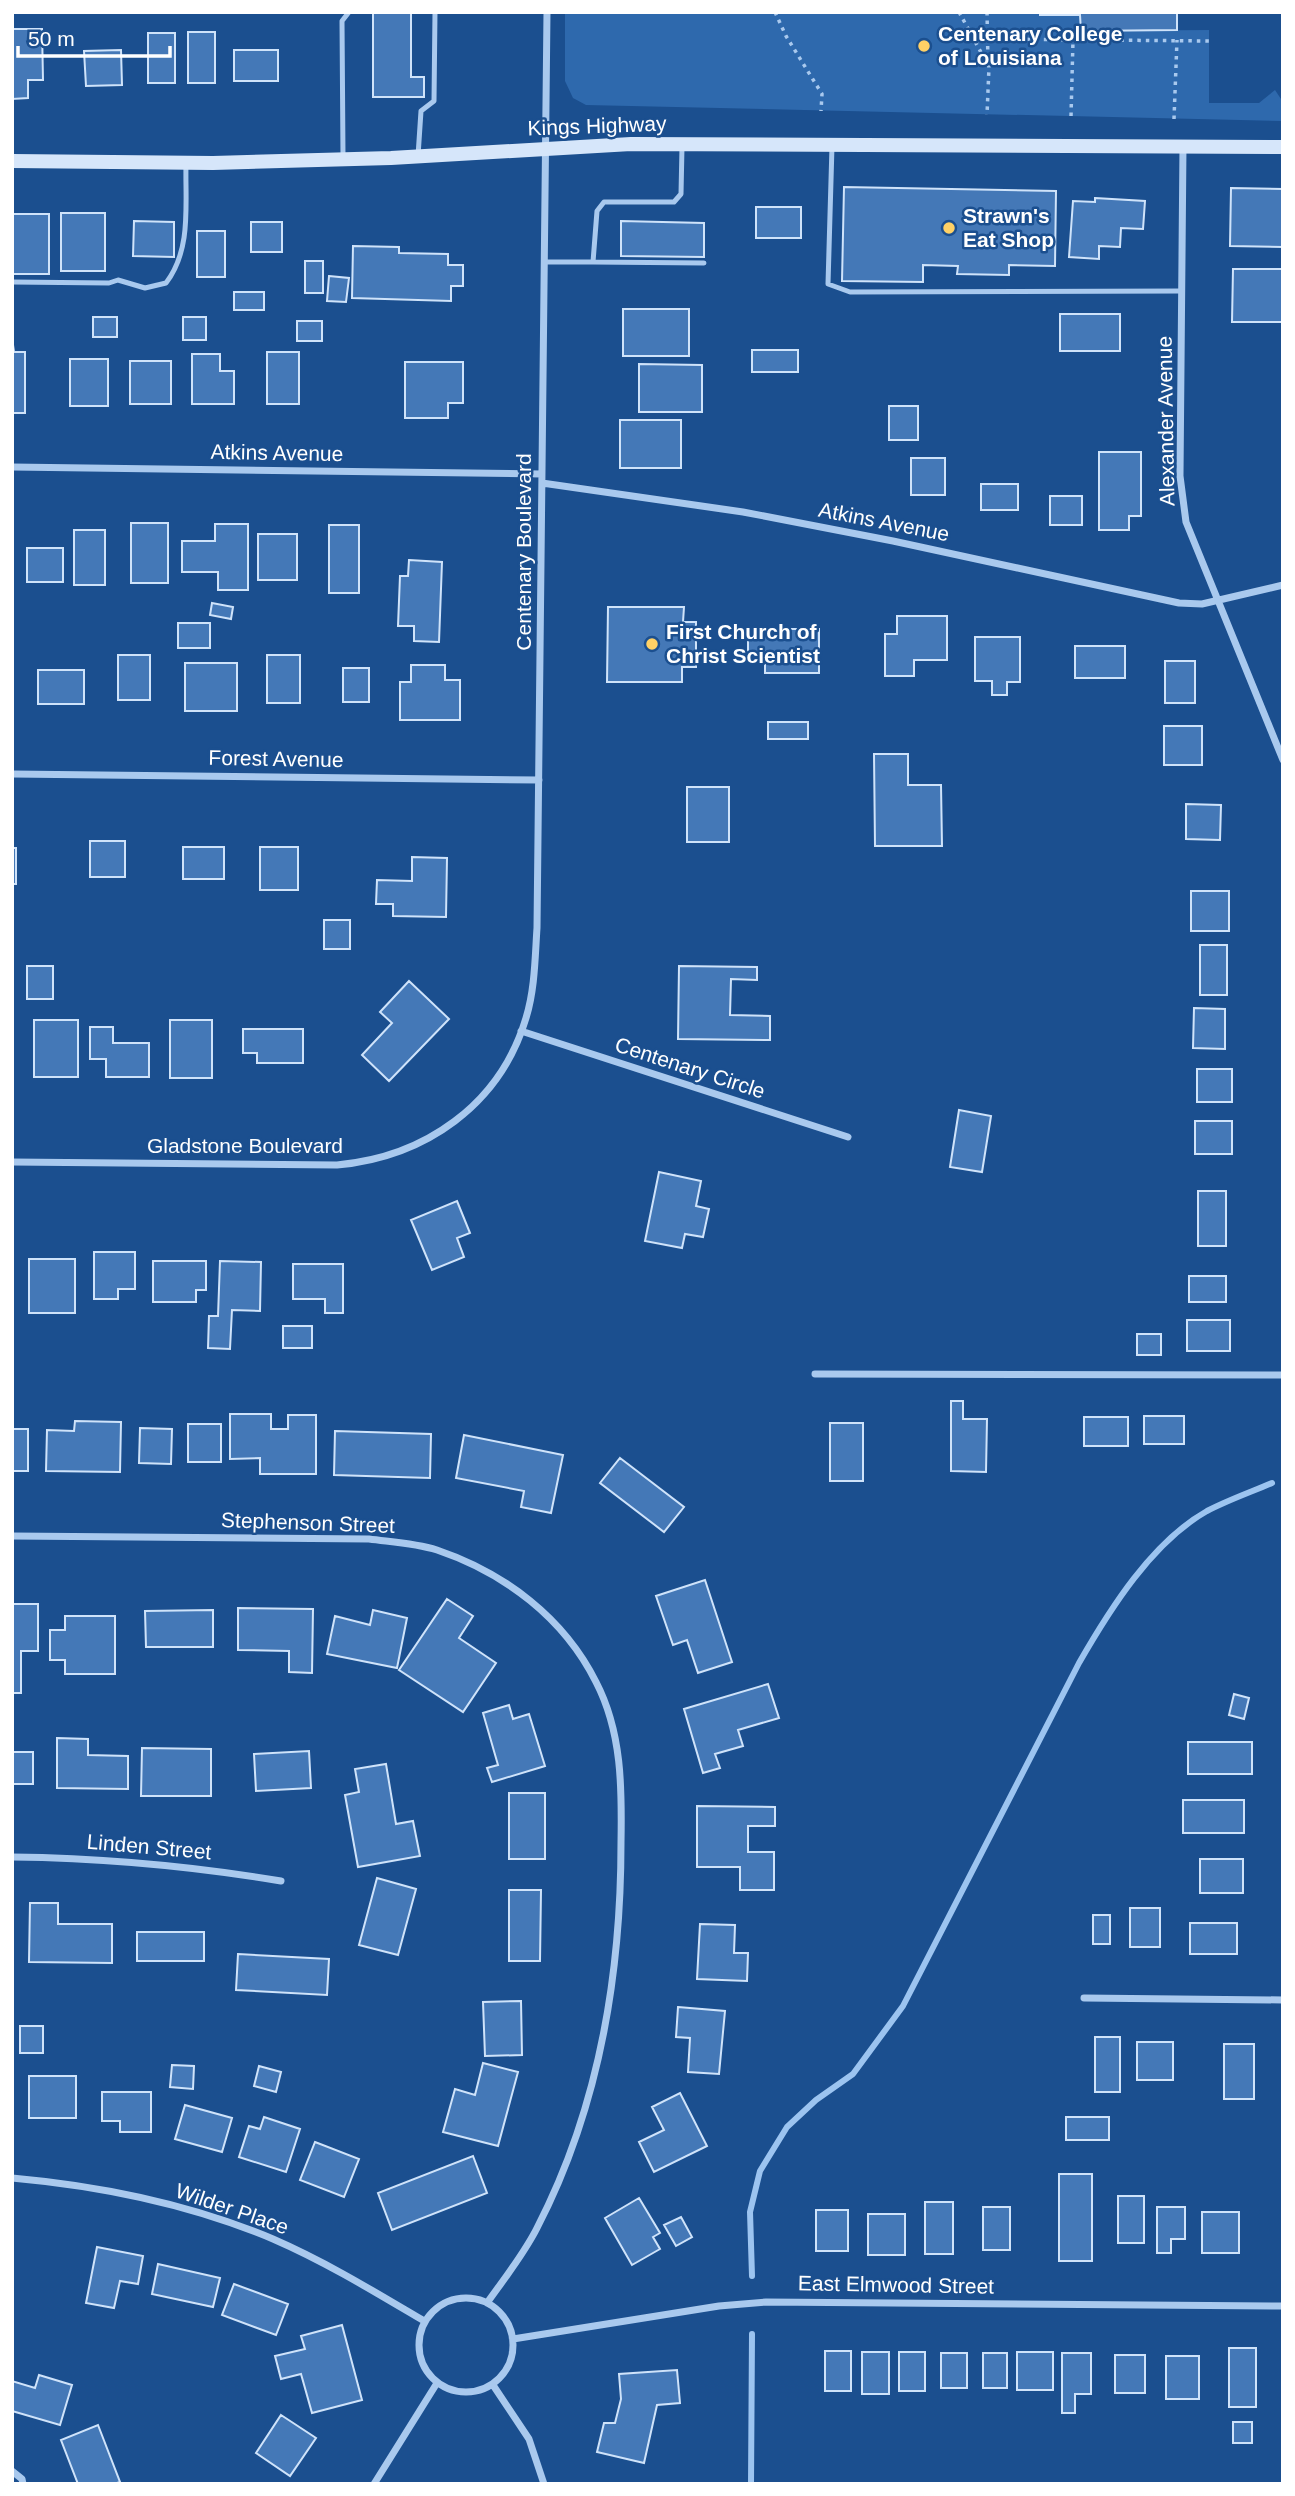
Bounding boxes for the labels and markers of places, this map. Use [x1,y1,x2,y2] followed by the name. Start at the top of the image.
[938,22,1122,69] place label: Centenary College of Louisiana
[916,38,932,54] marker: Centenary College of Louisiana
[963,204,1054,251] place label: Strawn's Eat Shop
[941,220,957,236] marker: Strawn's Eat Shop
[666,620,820,667] place label: First Church of Christ Scientist
[644,636,660,652] marker: First Church of Christ Scientist

